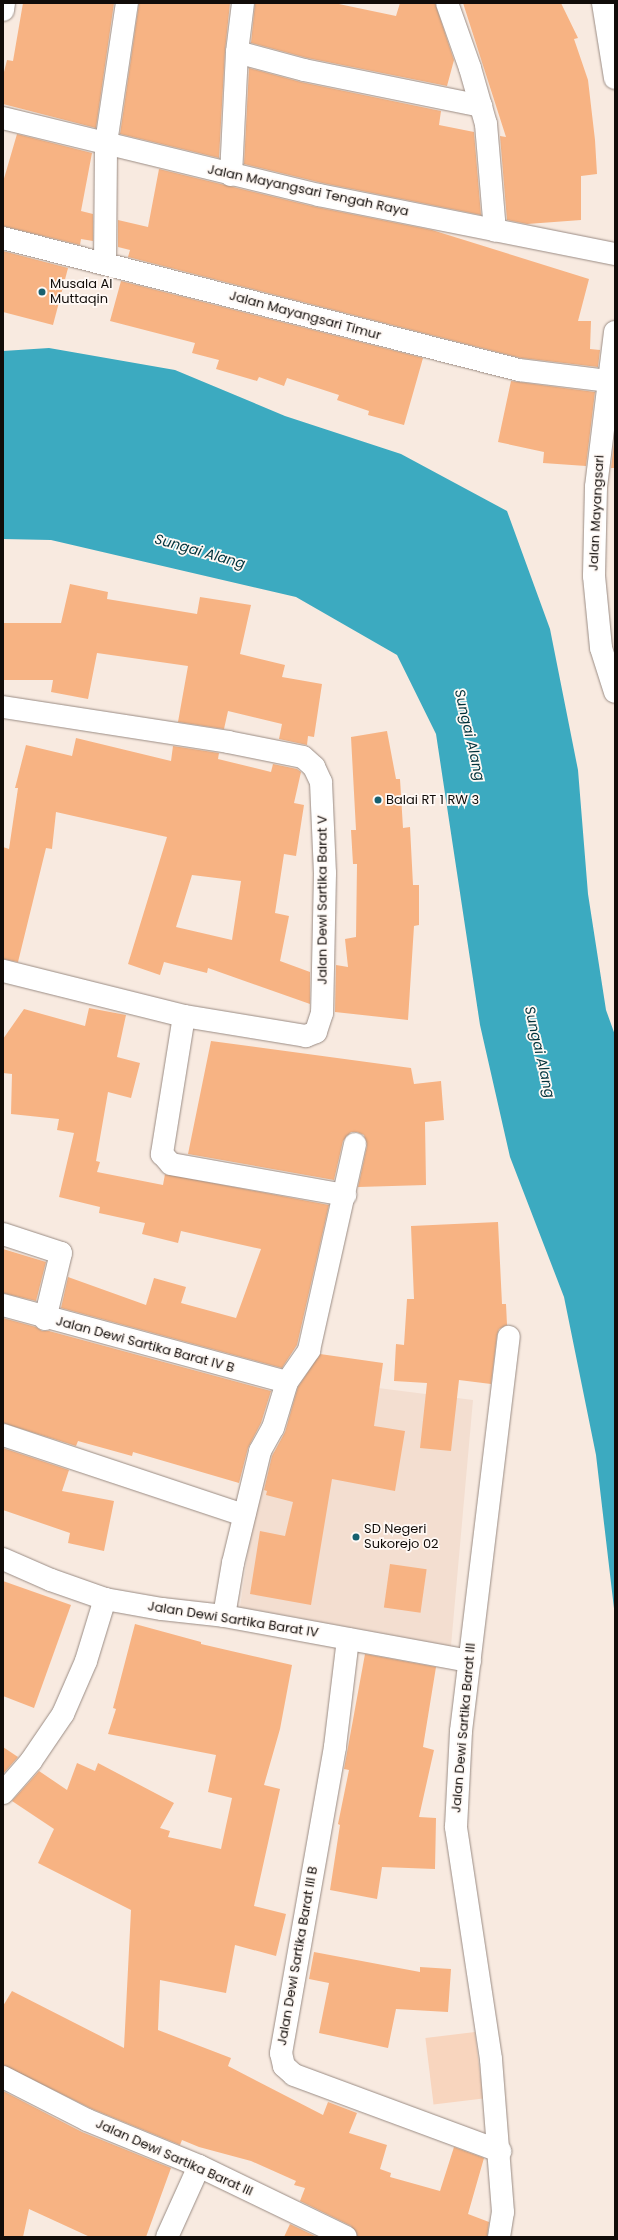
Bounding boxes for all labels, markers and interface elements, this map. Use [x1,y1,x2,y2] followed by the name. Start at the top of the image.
[206,162,410,220] street label: Jalan Mayangsari Tengah Raya
[50,277,113,308] place label: Musala Al Muttaqin
[37,287,47,297] marker: Musala Al Muttaqin
[227,288,383,344] street label: Jalan Mayangsari Timur
[586,455,608,571] street label: Jalan Mayangsari
[153,530,247,572] water label: Sungai Alang
[451,688,489,782] water label: Sungai Alang
[386,792,479,808] place label: Balai RT 1 RW 3
[373,795,383,805] marker: Balai RT 1 RW 3
[315,815,331,985] street label: Jalan Dewi Sartika Barat V
[521,1005,559,1099] water label: Sungai Alang
[54,1314,236,1376] street label: Jalan Dewi Sartika Barat IV B
[364,1522,439,1553] place label: SD Negeri Sukorejo 02
[351,1532,361,1542] marker: SD Negeri Sukorejo 02
[146,1599,320,1641] street label: Jalan Dewi Sartika Barat IV
[449,1642,479,1814] street label: Jalan Dewi Sartika Barat III
[275,1865,321,2047] street label: Jalan Dewi Sartika Barat III B
[93,2116,255,2200] street label: Jalan Dewi Sartika Barat III

